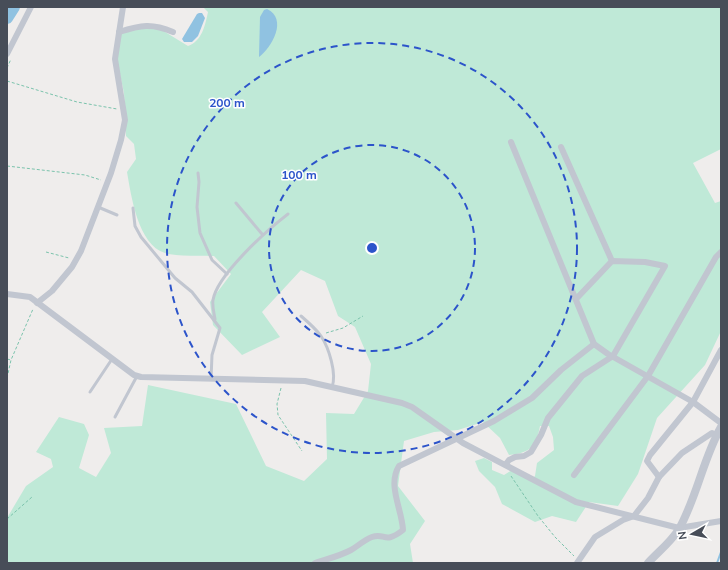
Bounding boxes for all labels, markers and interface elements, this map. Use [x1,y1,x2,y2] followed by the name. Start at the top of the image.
[209,95,245,110] text: 200 m
[281,167,317,182] text: 100 m
[365,241,379,255] centre of rings
[672,514,712,554] north arrow
[675,530,690,541] text: N

